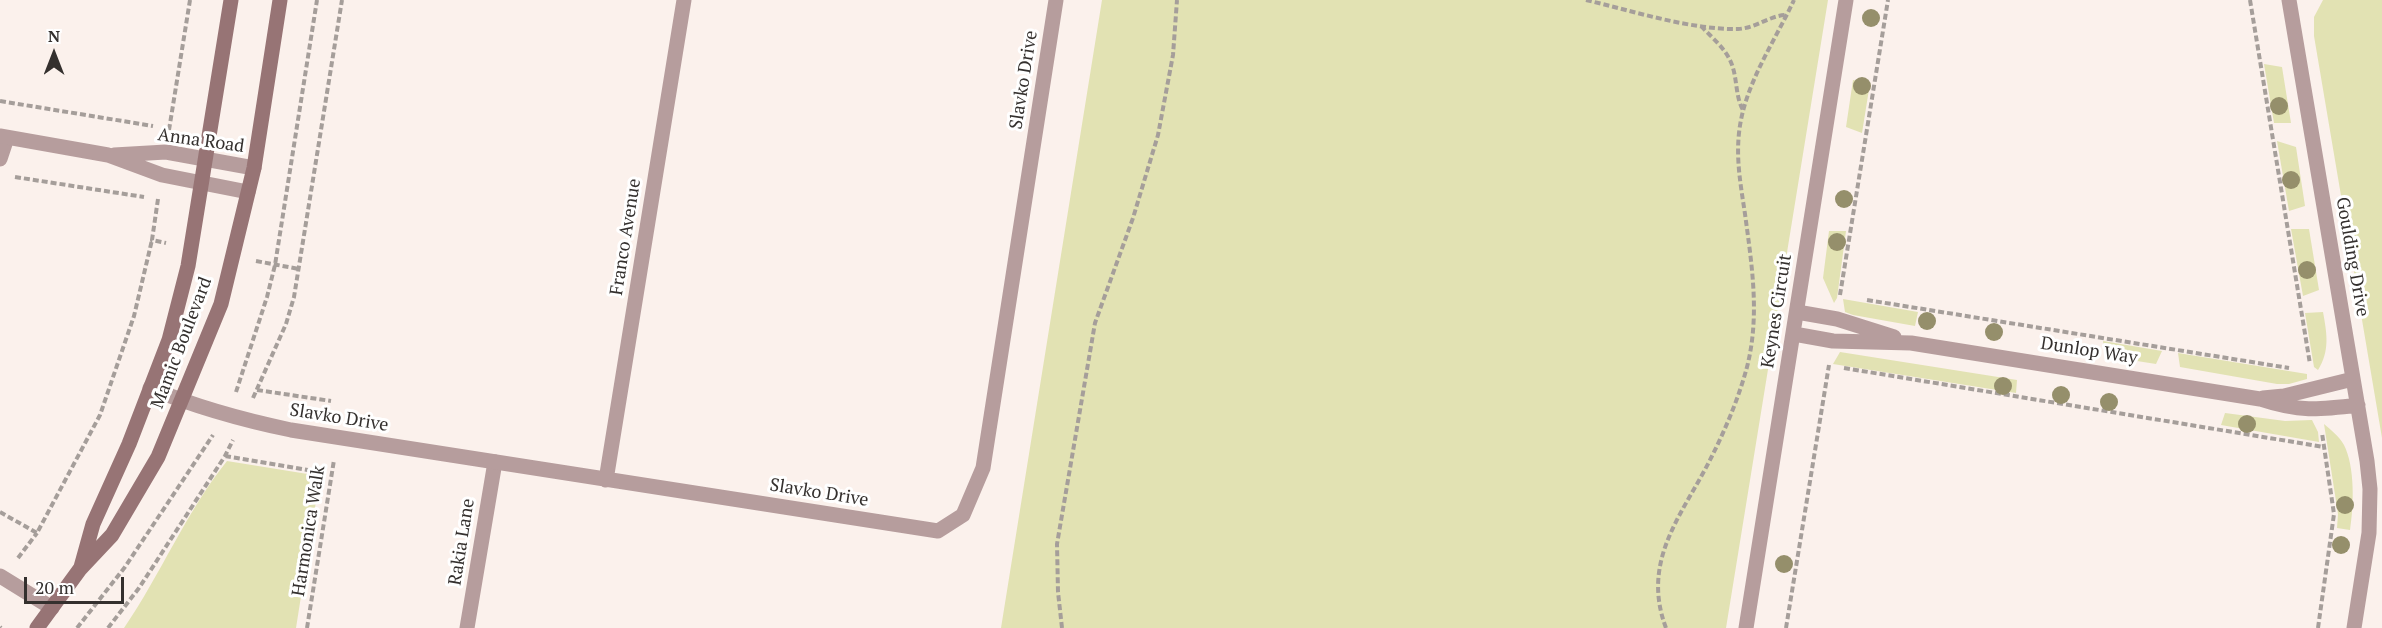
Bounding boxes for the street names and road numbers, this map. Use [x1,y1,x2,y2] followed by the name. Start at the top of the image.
[1006,29,1042,131] street label: Slavko Drive
[156,124,246,158] street label: Anna Road
[606,177,646,297] street label: Franco Avenue
[2331,196,2373,318] street label: Goulding Drive
[1757,252,1797,370] street label: Keynes Circuit
[147,274,217,412] street label: Mamic Boulevard
[2039,333,2139,369] street label: Dunlop Way
[288,400,390,436] street label: Slavko Drive
[288,464,330,598] street label: Harmonica Walk
[768,475,870,511] street label: Slavko Drive
[444,497,480,587] street label: Rakia Lane

